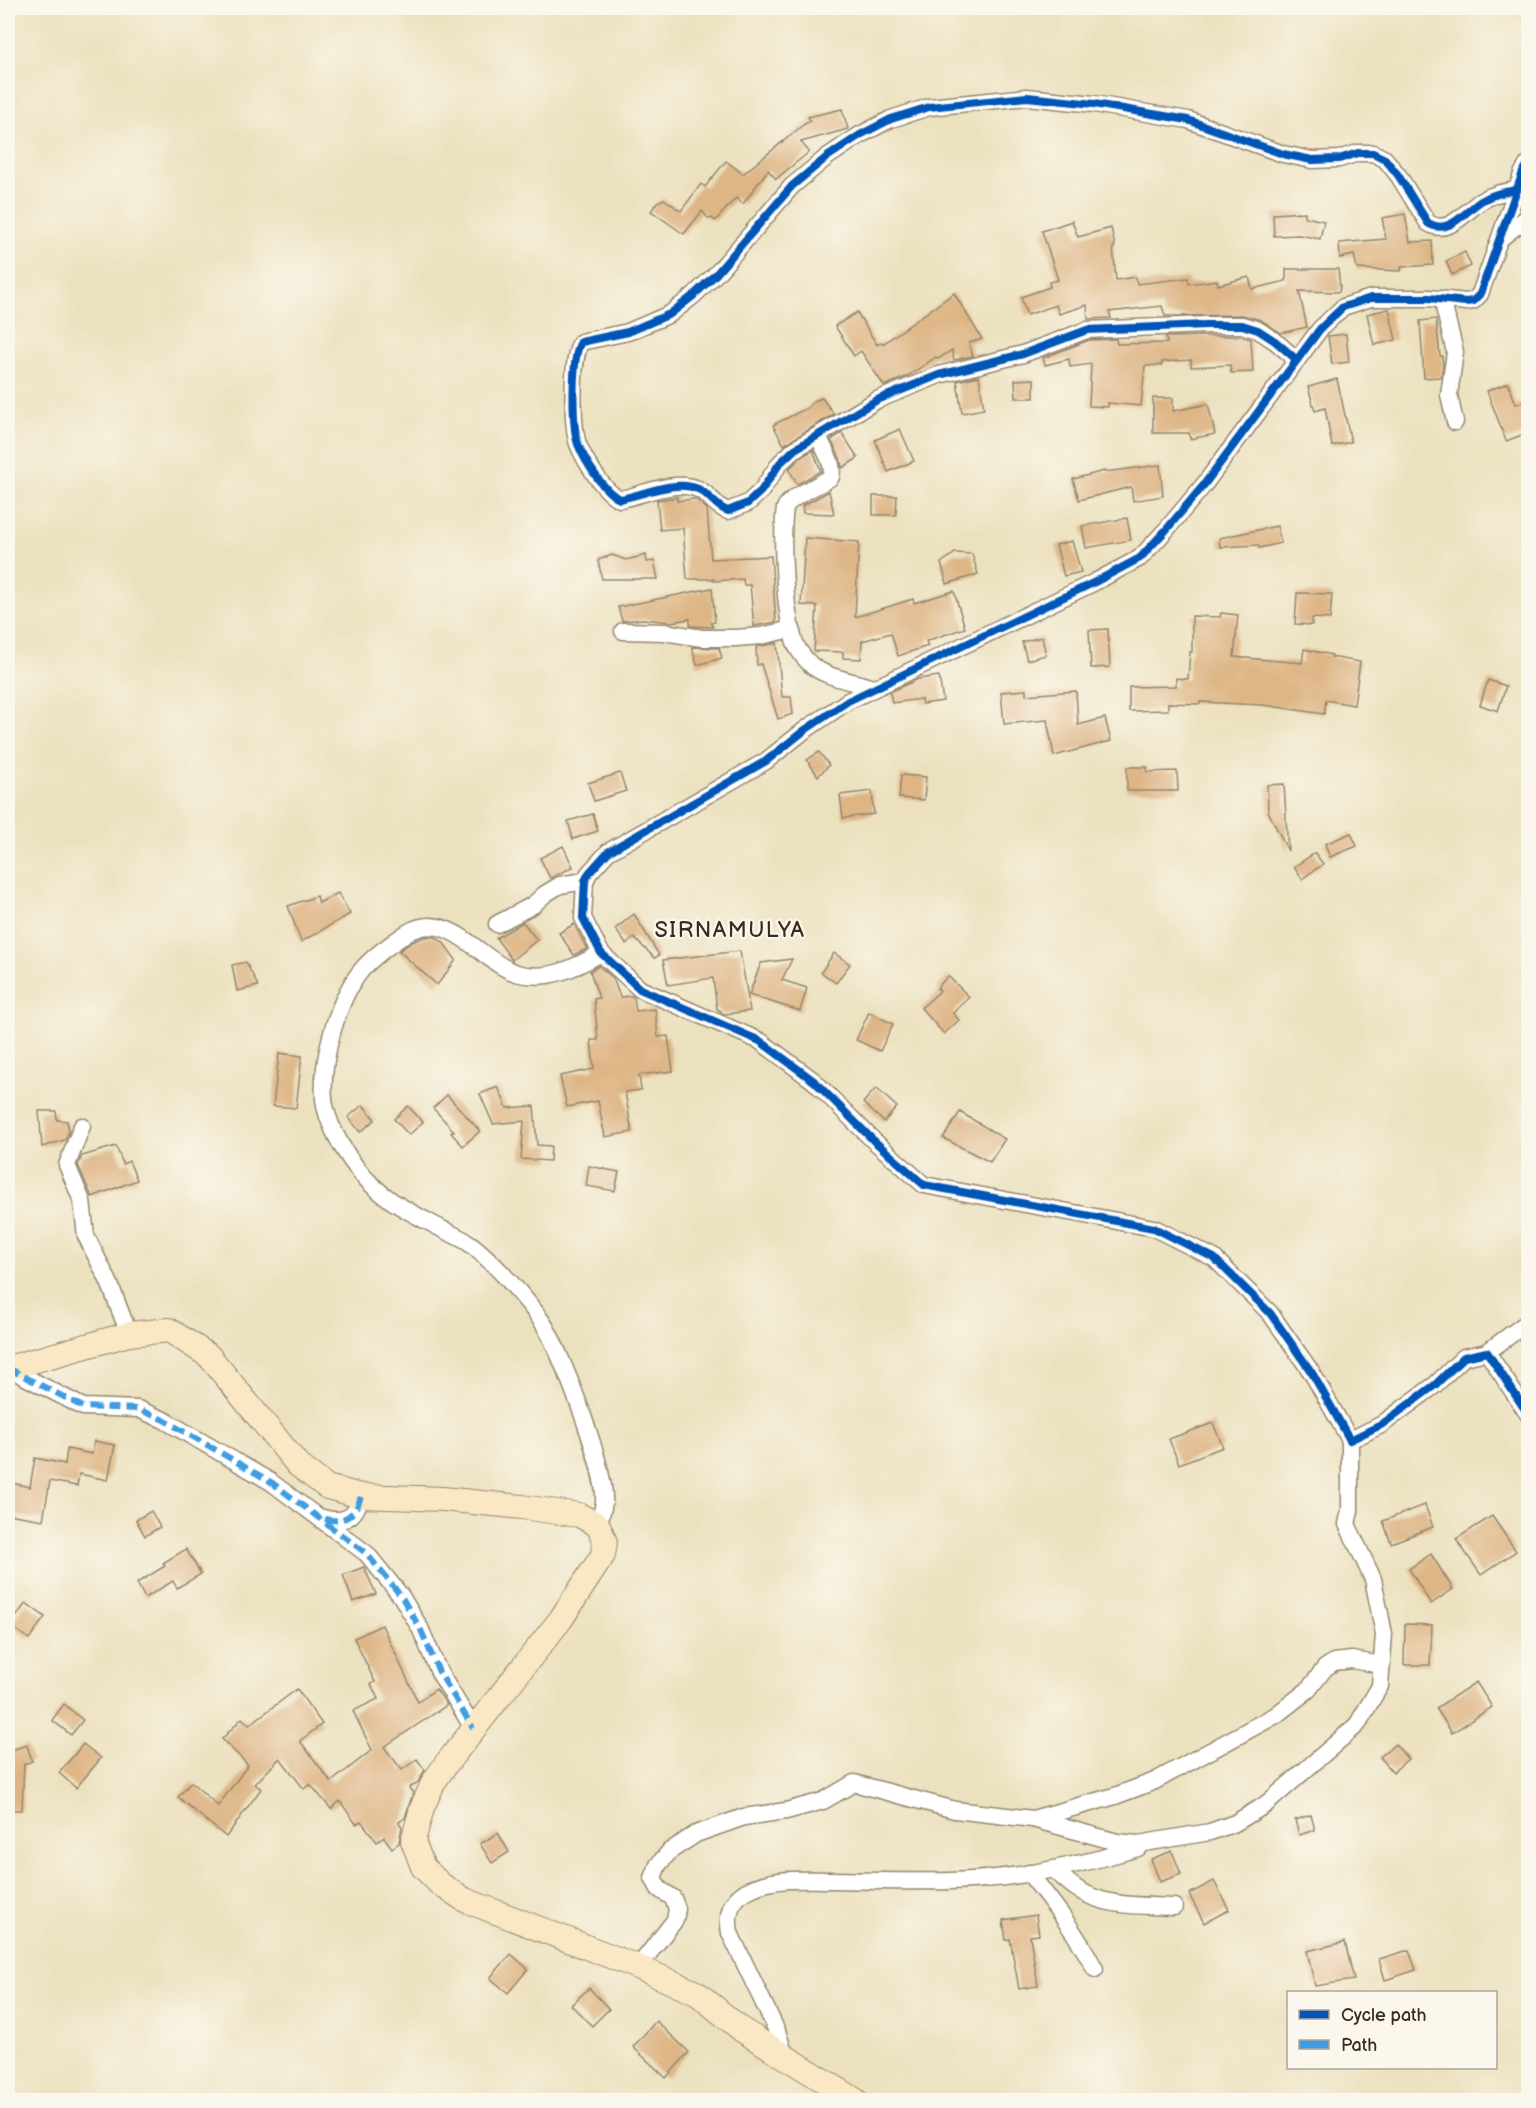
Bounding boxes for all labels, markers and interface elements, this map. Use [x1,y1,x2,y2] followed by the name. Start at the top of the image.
[655,917,805,944] district label: SIRNAMULYA
[1287,1991,1497,2069] legend
[1341,2005,1427,2026] text: Cycle path
[1341,2035,1377,2056] text: Path

